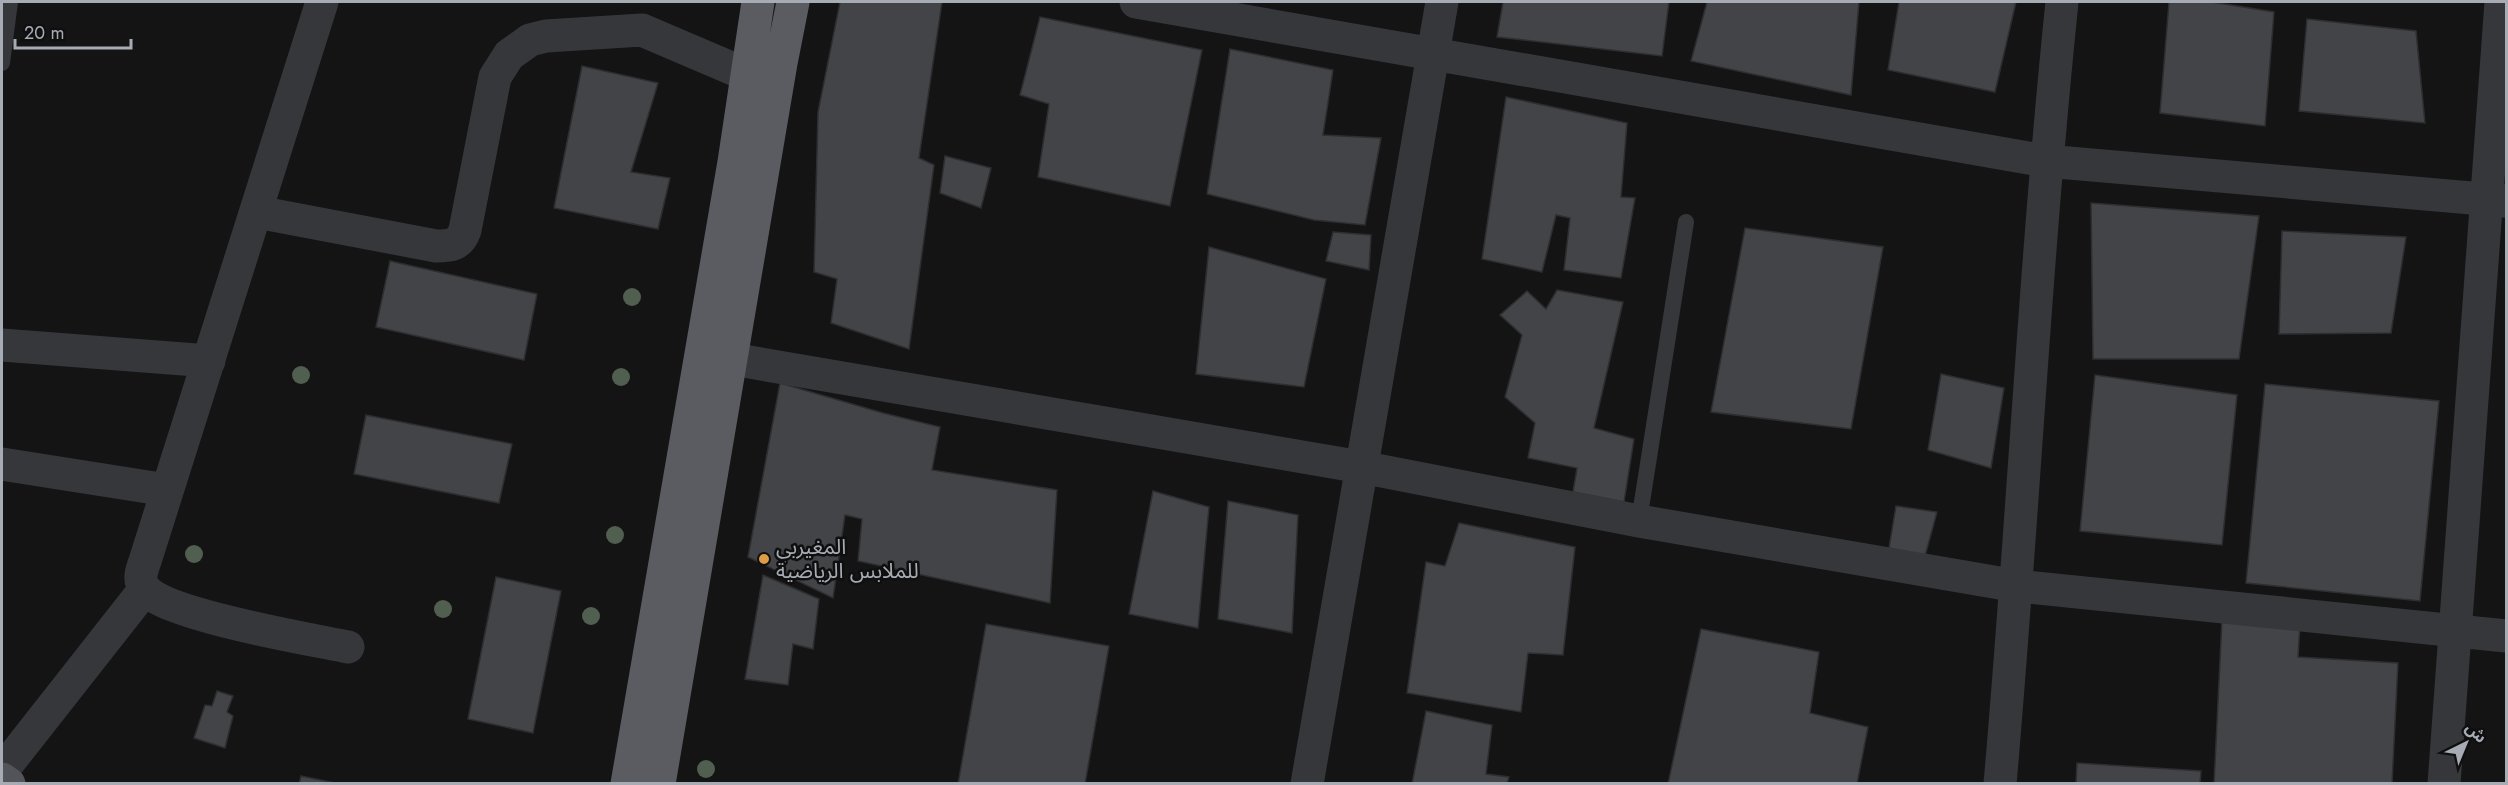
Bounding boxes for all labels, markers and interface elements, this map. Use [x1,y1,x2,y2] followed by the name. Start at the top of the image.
[15,12,130,50] scale bar
[24,20,64,46] text: 20 m
[776,532,919,586] place label: المغيربي للملابس الرياضية
[757,552,771,566] marker: المغيربي للملابس الرياضية
[2436,713,2496,773] north arrow
[2460,717,2492,748] text: ش

